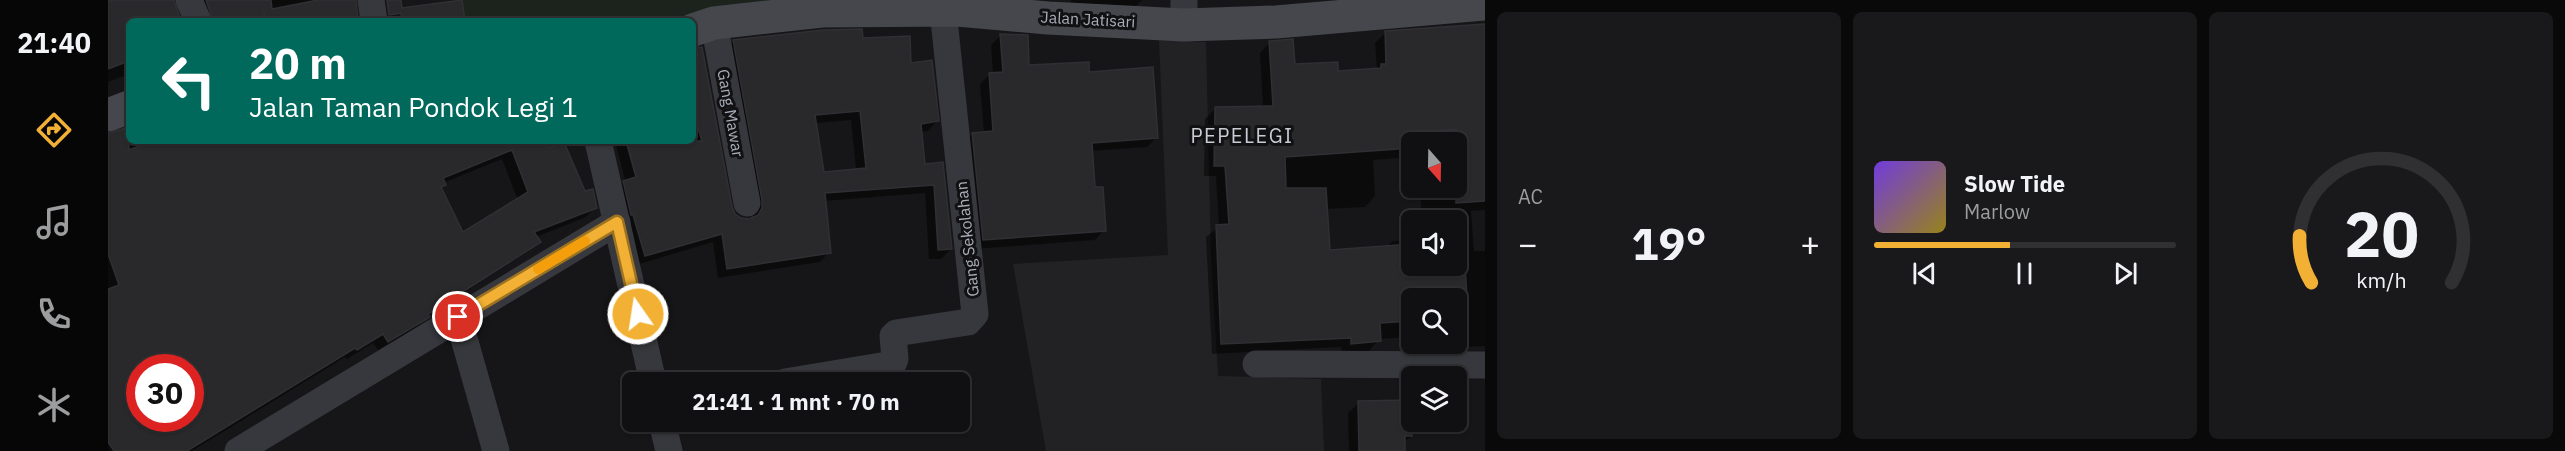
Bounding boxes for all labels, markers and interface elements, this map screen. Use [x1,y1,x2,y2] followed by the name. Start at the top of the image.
[1040,7,1136,31] street label: Jalan Jatisari
[17,25,91,60] text: 21:40
[249,36,347,91] text: 20 m
[150,42,228,120] icon: left
[713,67,749,159] street label: Gang Mawar
[249,89,578,124] text: Jalan Taman Pondok Legi 1
[33,109,75,151] icon: directions
[1190,122,1294,149] district label: PEPELEGI
[1401,132,1467,198] north arrow
[1401,132,1467,432] map controls
[1964,169,2065,198] text: Slow Tide
[951,180,983,298] street label: Gang Sekolahan
[1518,183,1543,210] text: AC
[2344,193,2418,274] text: 20
[1964,198,2030,225] text: Marlow
[33,201,75,243] icon: music
[1401,210,1467,276] button: sound
[1631,214,1707,272] text: 19°
[1518,222,1538,265] text: −
[1800,222,1820,265] text: +
[1908,257,1941,290] icon: previous
[2008,257,2041,290] icon: pause
[2109,257,2142,290] icon: next
[2356,266,2406,294] text: km/h
[606,282,670,346] position arrow
[1401,288,1467,354] button: search
[432,291,483,342] pin
[33,293,75,335] icon: phone
[441,300,474,333] icon: arrive
[126,354,204,432] speed limit sign: 30
[1401,366,1467,432] button: layers
[33,384,75,426] icon: climate
[692,387,900,416] text: 21:41 · 1 mnt · 70 m

